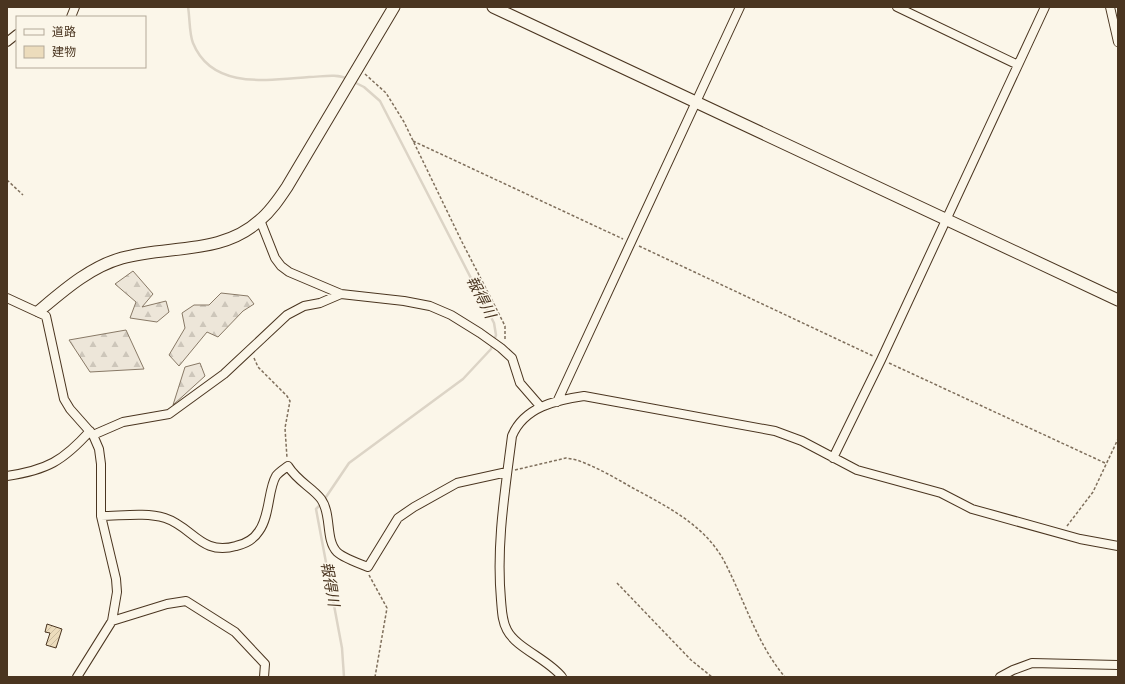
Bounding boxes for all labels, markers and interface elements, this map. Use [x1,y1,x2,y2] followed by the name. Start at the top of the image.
[16,16,146,68] legend
[52,25,76,39] text: 道路
[52,45,76,59] text: 建物
[463,273,500,323] water label: 報得川
[317,560,343,610] water label: 報得川

